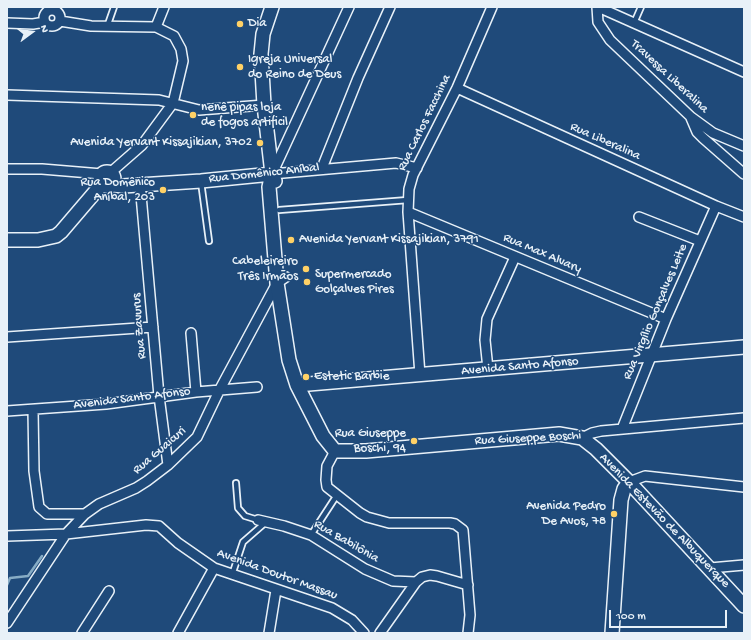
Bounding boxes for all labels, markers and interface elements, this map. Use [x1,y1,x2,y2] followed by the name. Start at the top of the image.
[12,12,52,52] north arrow
[248,16,267,32] place label: Dia
[235,19,245,29] marker: Dia
[37,24,50,34] text: N
[627,37,711,117] street label: Travessa Liberalina
[248,52,341,83] place label: Igreja Universal do Reino de Deus
[235,62,245,72] marker: Igreja Universal do Reino de Deus
[395,72,455,174] street label: Rua Carlos Facchina
[201,100,288,131] place label: nenê pipas loja de fogos artificil
[188,110,198,120] marker: nenê pipas loja de fogos artificil
[567,120,643,164] street label: Rua Liberalina
[70,135,252,151] place label: Avenida Yervant Kissajikian, 3702
[255,138,265,148] marker: Avenida Yervant Kissajikian, 3702
[208,160,320,188] street label: Rua Domênico Aníbal
[80,175,155,206] place label: Rua Domênico Aníbal, 203
[158,185,168,195] marker: Rua Domênico Aníbal, 203
[500,230,584,278] street label: Rua Max Alvary
[299,232,479,248] place label: Avenida Yervant Kissajikian, 3791
[286,235,296,245] marker: Avenida Yervant Kissajikian, 3791
[620,242,692,382] street label: Rua Virgílio Gonçalves Leite
[232,254,298,285] place label: Cabeleireiro Três Irmãos
[301,264,311,274] marker: Cabeleireiro Três Irmãos
[315,267,394,298] place label: Supermercado Golçalves Pires
[302,277,312,287] marker: Supermercado Golçalves Pires
[129,292,151,360] street label: Rua Zavurus
[461,354,579,380] street label: Avenida Santo Afonso
[314,369,389,385] place label: Estetic Barbie
[301,372,311,382] marker: Estetic Barbie
[73,384,191,414] street label: Avenida Santo Afonso
[130,424,190,478] street label: Rua Guaicuri
[335,426,406,457] place label: Rua Giuseppe Boschi, 94
[474,428,582,450] street label: Rua Giuseppe Boschi
[409,436,419,446] marker: Rua Giuseppe Boschi, 94
[595,450,733,592] street label: Avenida Estevão de Albuquerque
[526,499,606,530] place label: Avenida Pedro De Avos, 78
[609,509,619,519] marker: Avenida Pedro De Avos, 78
[311,517,381,567] street label: Rua Babilônia
[215,546,339,604] street label: Avenida Doutor Massau
[611,602,729,628] scale bar
[616,610,646,624] text: 100 m

